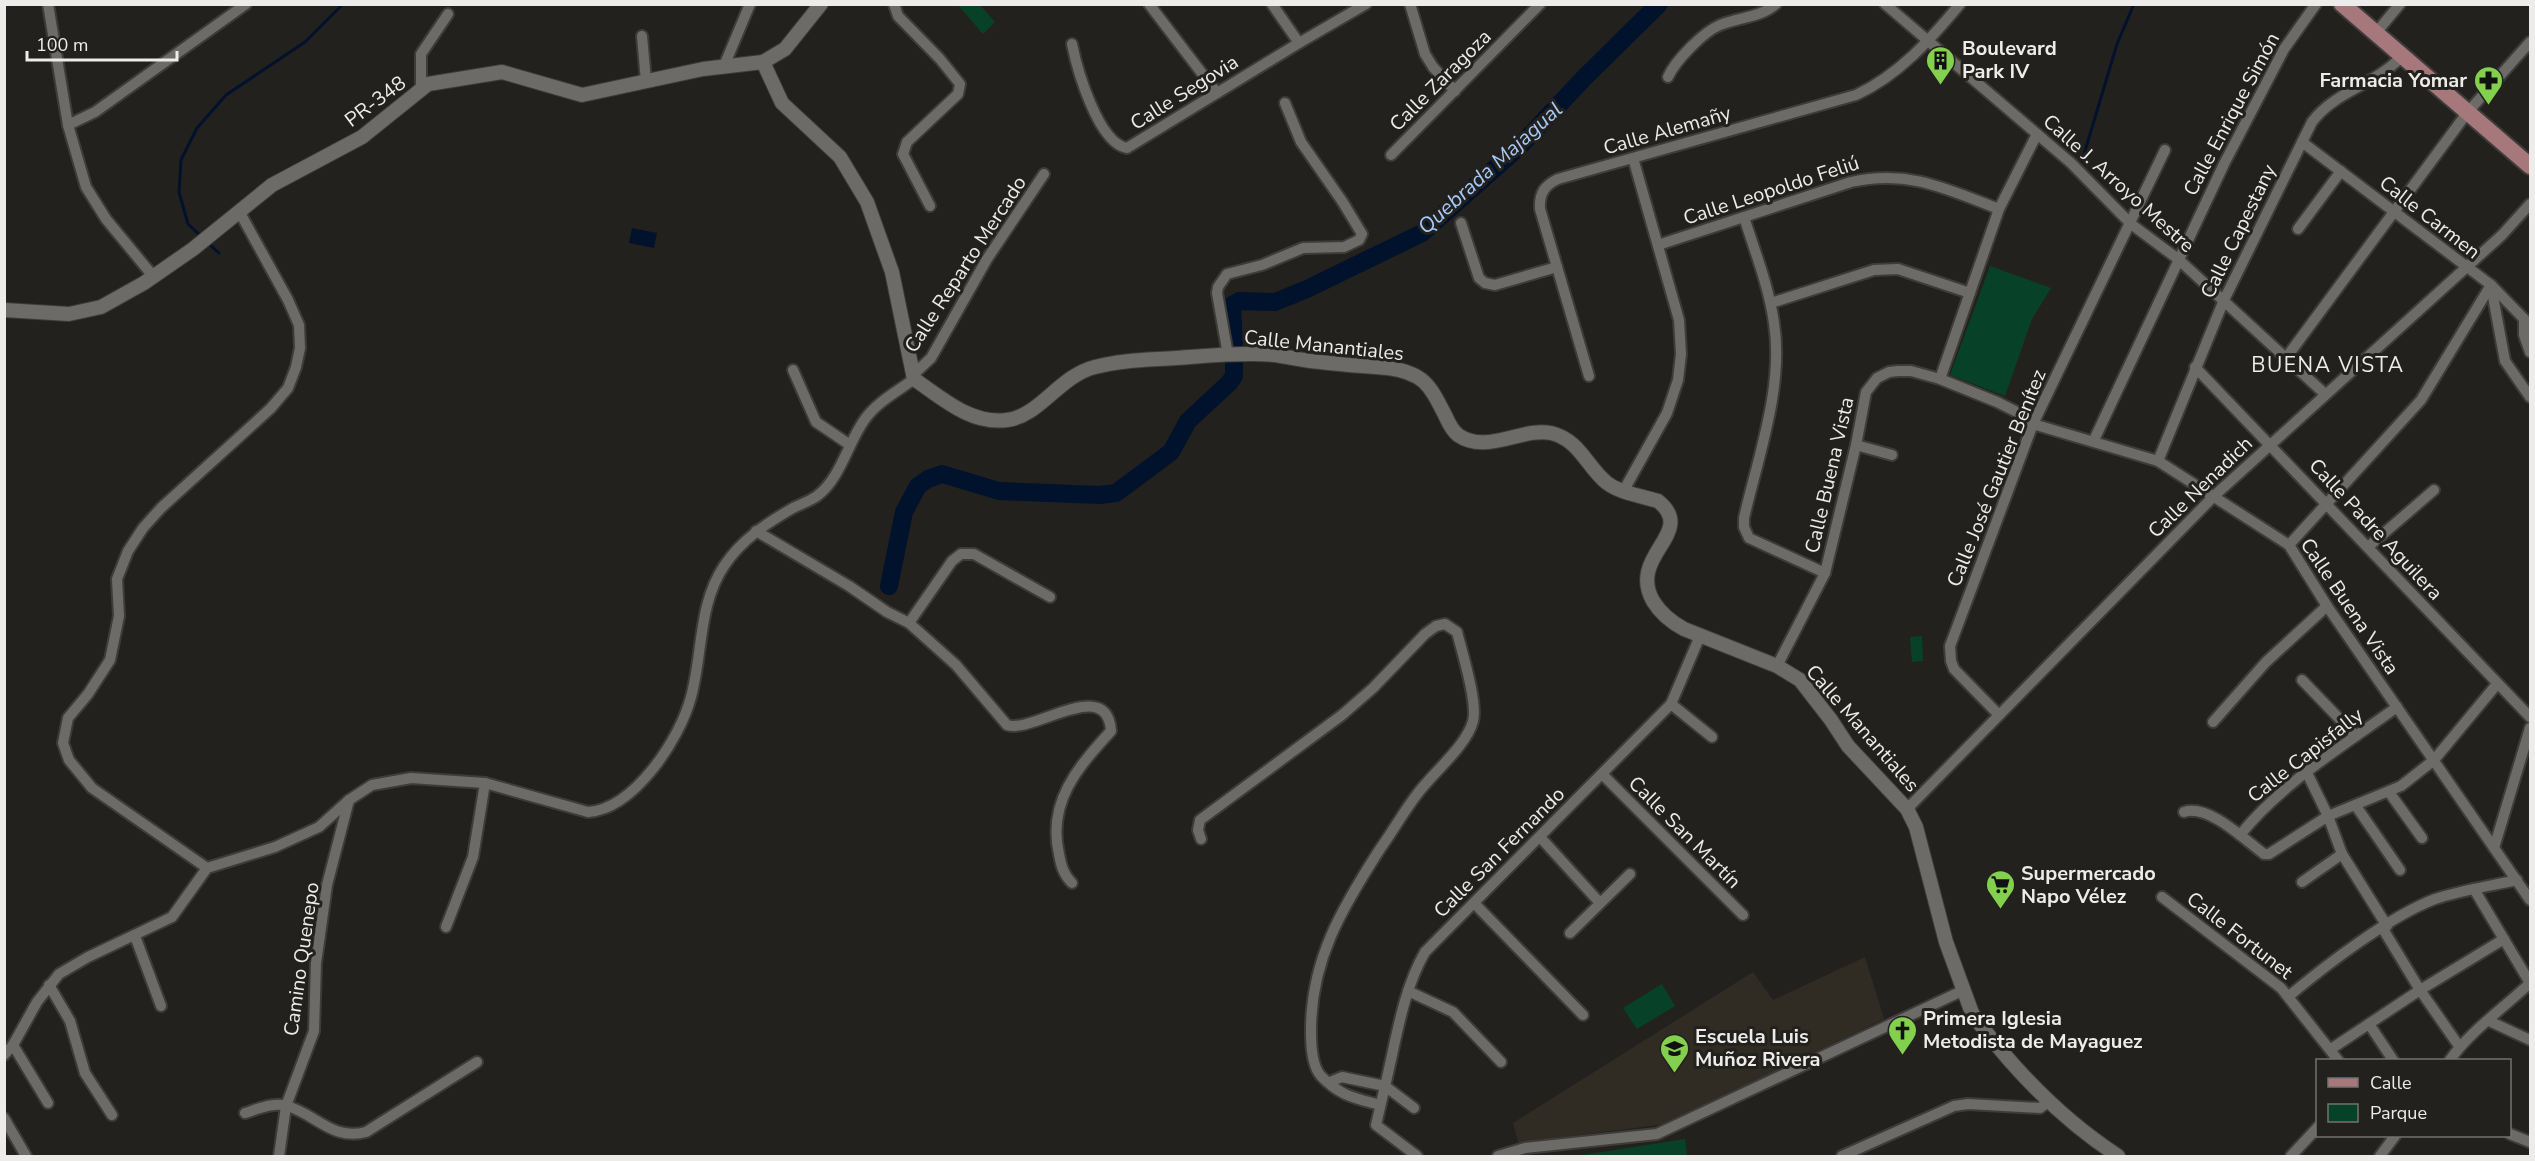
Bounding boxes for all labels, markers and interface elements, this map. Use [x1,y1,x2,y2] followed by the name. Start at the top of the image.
[27,24,177,62] scale bar
[1384,24,1497,137] street label: Calle Zaragoza
[2177,28,2286,201] street label: Calle Enrique Simón
[36,33,88,57] text: 100 m
[1962,35,2057,85] place label: Boulevard Park IV
[1925,44,1957,86] building icon: Boulevard Park IV
[1125,49,1243,136] street label: Calle Segovia
[2472,64,2504,106] pharmacy icon: Farmacia Yomar
[2319,67,2467,94] place label: Farmacia Yomar
[339,69,411,133] street label: PR-348
[1412,96,1568,240] water label: Quebrada Majagual
[1600,99,1735,162] street label: Calle Alemañy
[2037,108,2200,259] street label: Calle J. Arroyo Mestre
[1680,149,1862,232] street label: Calle Leopoldo Feliú
[2194,159,2283,303] street label: Calle Capestany
[2374,169,2486,265] street label: Calle Carmen
[898,171,1033,358] street label: Calle Reparto Mercado
[1243,324,1405,367] street label: Calle Manantiales
[2251,351,2405,379] district label: BUENA VISTA
[1940,366,2052,591] street label: Calle José Gautier Benítez
[1798,394,1861,556] street label: Calle Buena Vista
[2142,431,2258,544] street label: Calle Nenadich
[2303,453,2448,606] street label: Calle Padre Aguilera
[2294,533,2405,680] street label: Calle Buena Vista
[1800,659,1925,798] street label: Calle Manantiales
[2242,701,2369,809] street label: Calle Capisfally
[1622,770,1747,895] street label: Calle San Martín
[1428,781,1571,924] street label: Calle San Fernando
[2021,860,2156,910] place label: Supermercado Napo Vélez
[1984,868,2016,910] supermarket icon: Supermercado Napo Vélez
[277,880,326,1038] street label: Camino Quenepo
[2181,885,2299,986] street label: Calle Fortunet
[1923,1005,2143,1055] place label: Primera Iglesia Metodista de Mayaguez
[1886,1014,1918,1056] church icon: Primera Iglesia Metodista de Mayaguez
[1695,1023,1821,1073] place label: Escuela Luis Muñoz Rivera
[1658,1032,1690,1074] school or university icon: Escuela Luis Muñoz Rivera
[2316,1059,2511,1137] legend
[2370,1071,2412,1095] text: Calle
[2370,1101,2427,1125] text: Parque

